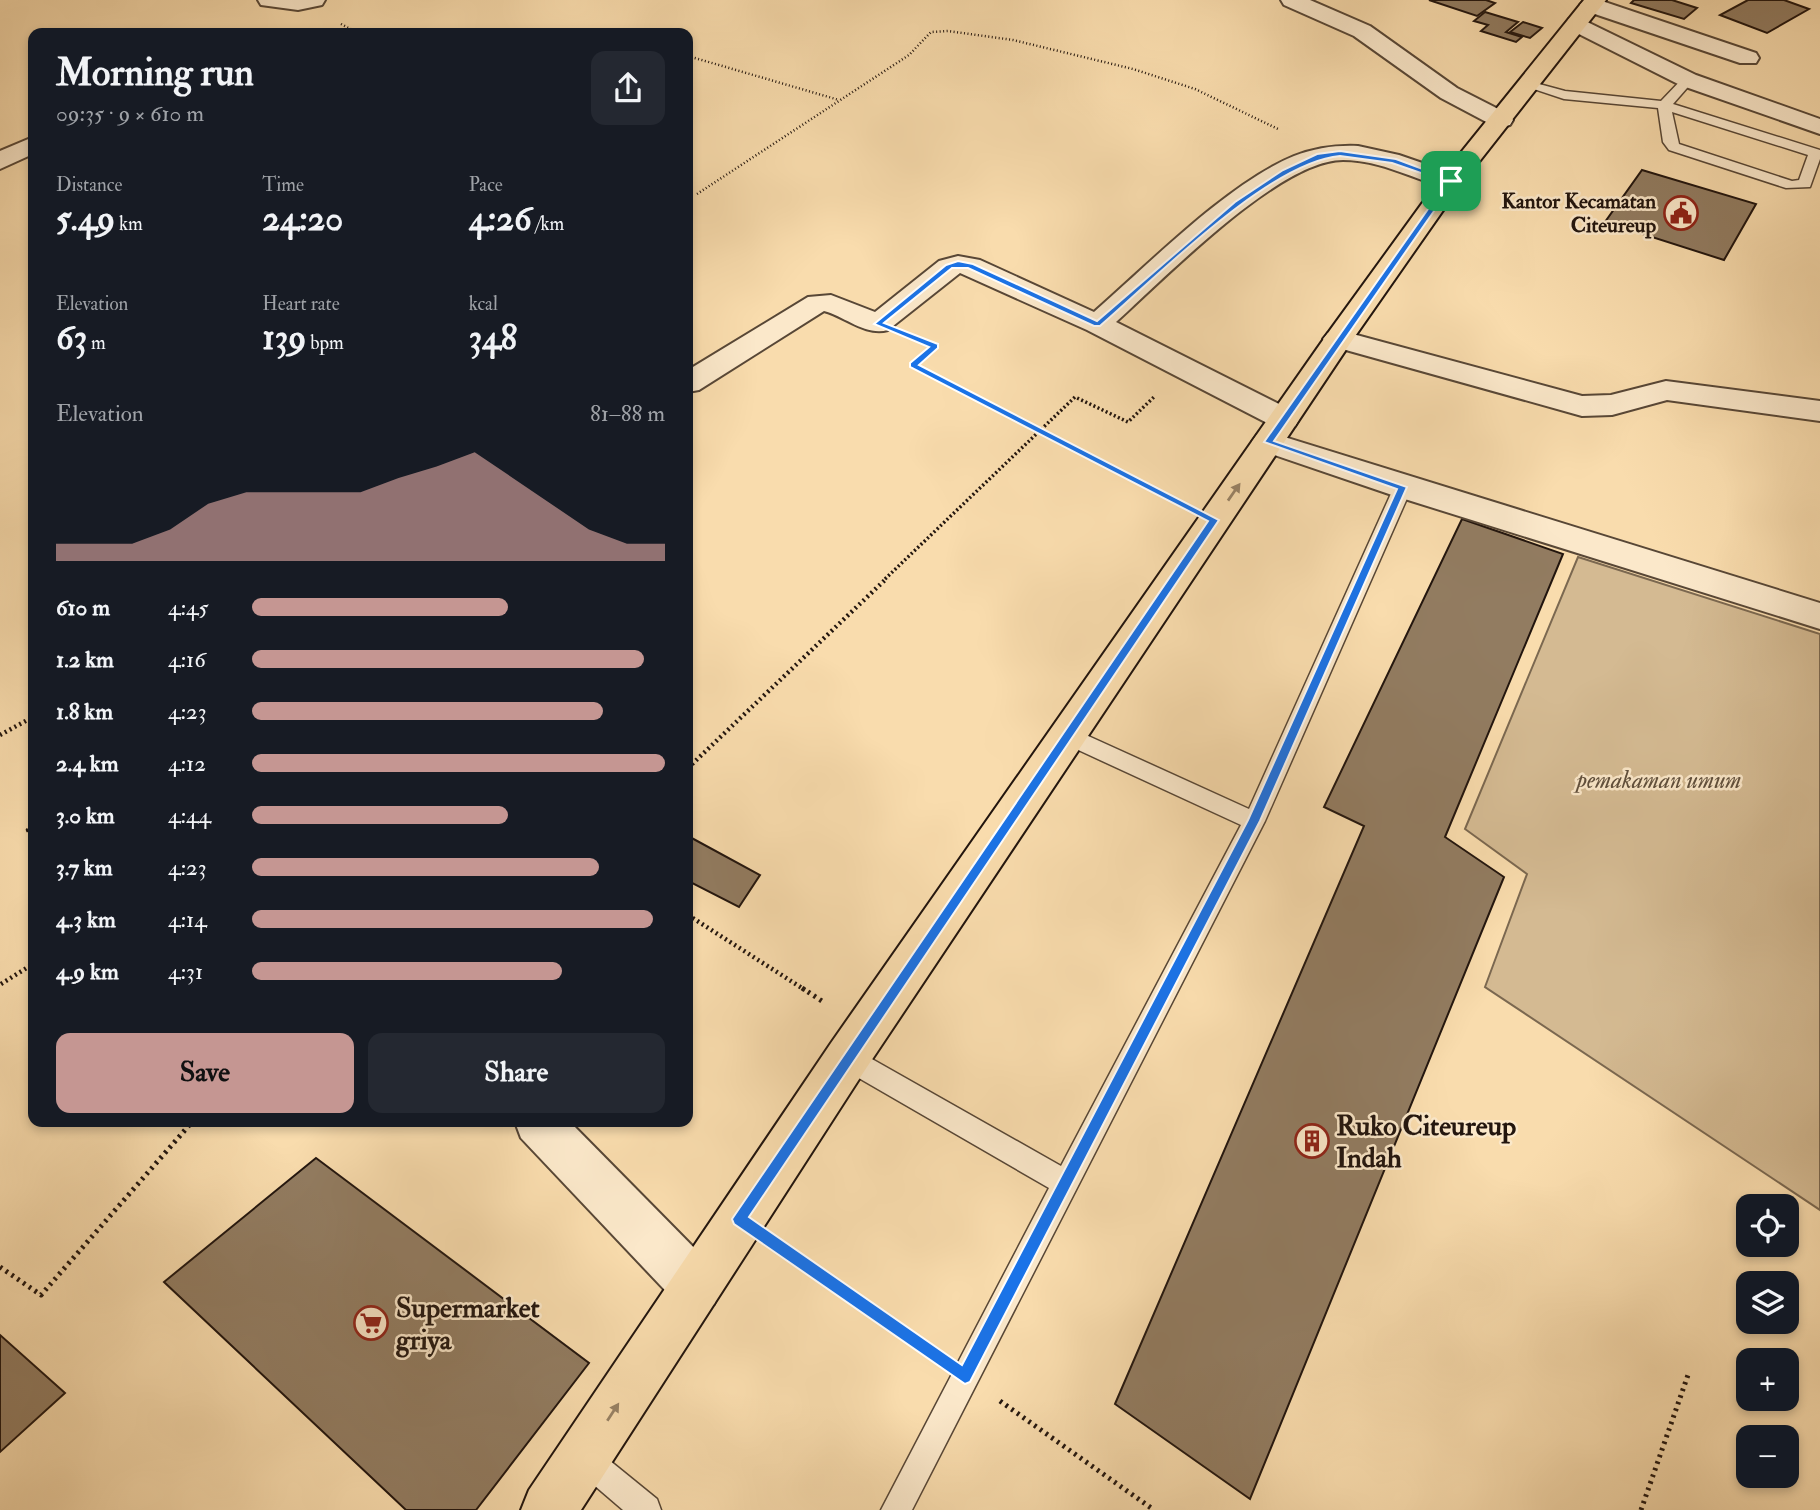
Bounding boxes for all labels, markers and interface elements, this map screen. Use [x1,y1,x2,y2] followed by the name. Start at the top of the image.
[56,49,254,97] text: Morning run
[591,51,665,125] button: share
[56,99,204,128] text: 09:35 · 9 × 610 m
[1421,151,1481,211] pin
[1432,162,1470,200] icon: arrive
[56,173,122,197] text: Distance
[262,173,304,197] text: Time
[469,173,503,197] text: Pace
[1501,188,1656,239] place label: Kantor Kecamatan Citeureup
[1662,194,1700,232] public building icon: Kantor Kecamatan Citeureup
[56,197,115,241] text: 5.49
[262,197,343,241] text: 24:20
[469,197,532,241] text: 4:26
[115,212,143,236] text: km
[532,212,564,236] text: /km
[56,292,128,316] text: Elevation
[262,292,340,316] text: Heart rate
[469,292,498,316] text: kcal
[56,316,87,360] text: 63
[262,316,306,360] text: 139
[469,316,517,360] text: 348
[87,331,106,355] text: m
[306,331,344,355] text: bpm
[56,399,144,428] text: Elevation
[590,399,665,428] text: 81–88 m
[1227,483,1241,501] one-way arrow
[56,593,110,622] text: 610 m
[168,593,209,622] text: 4:45
[56,645,114,674] text: 1.2 km
[168,645,206,674] text: 4:16
[56,697,113,726] text: 1.8 km
[168,697,207,726] text: 4:23
[56,749,119,778] text: 2.4 km
[168,749,206,778] text: 4:12
[1573,765,1741,796] park label: pemakaman umum
[56,801,115,830] text: 3.0 km
[168,801,211,830] text: 4:44
[56,853,113,882] text: 3.7 km
[168,853,207,882] text: 4:23
[56,905,116,934] text: 4.3 km
[168,905,207,934] text: 4:14
[56,957,119,986] text: 4.9 km
[168,957,203,986] text: 4:31
[56,1033,354,1113] button: Save
[368,1033,665,1113] button: Share
[1336,1109,1516,1176] place label: Ruko Citeureup Indah
[1293,1122,1331,1160] building icon: Ruko Citeureup Indah
[1736,1194,1799,1488] map controls
[1736,1194,1799,1257] button: locate
[1736,1271,1799,1334] button: layers
[396,1291,540,1358] place label: Supermarket griya
[352,1304,390,1342] supermarket icon: Supermarket griya
[1736,1348,1799,1411] button: +
[606,1402,619,1421] one-way arrow
[1736,1425,1799,1488] button: −

